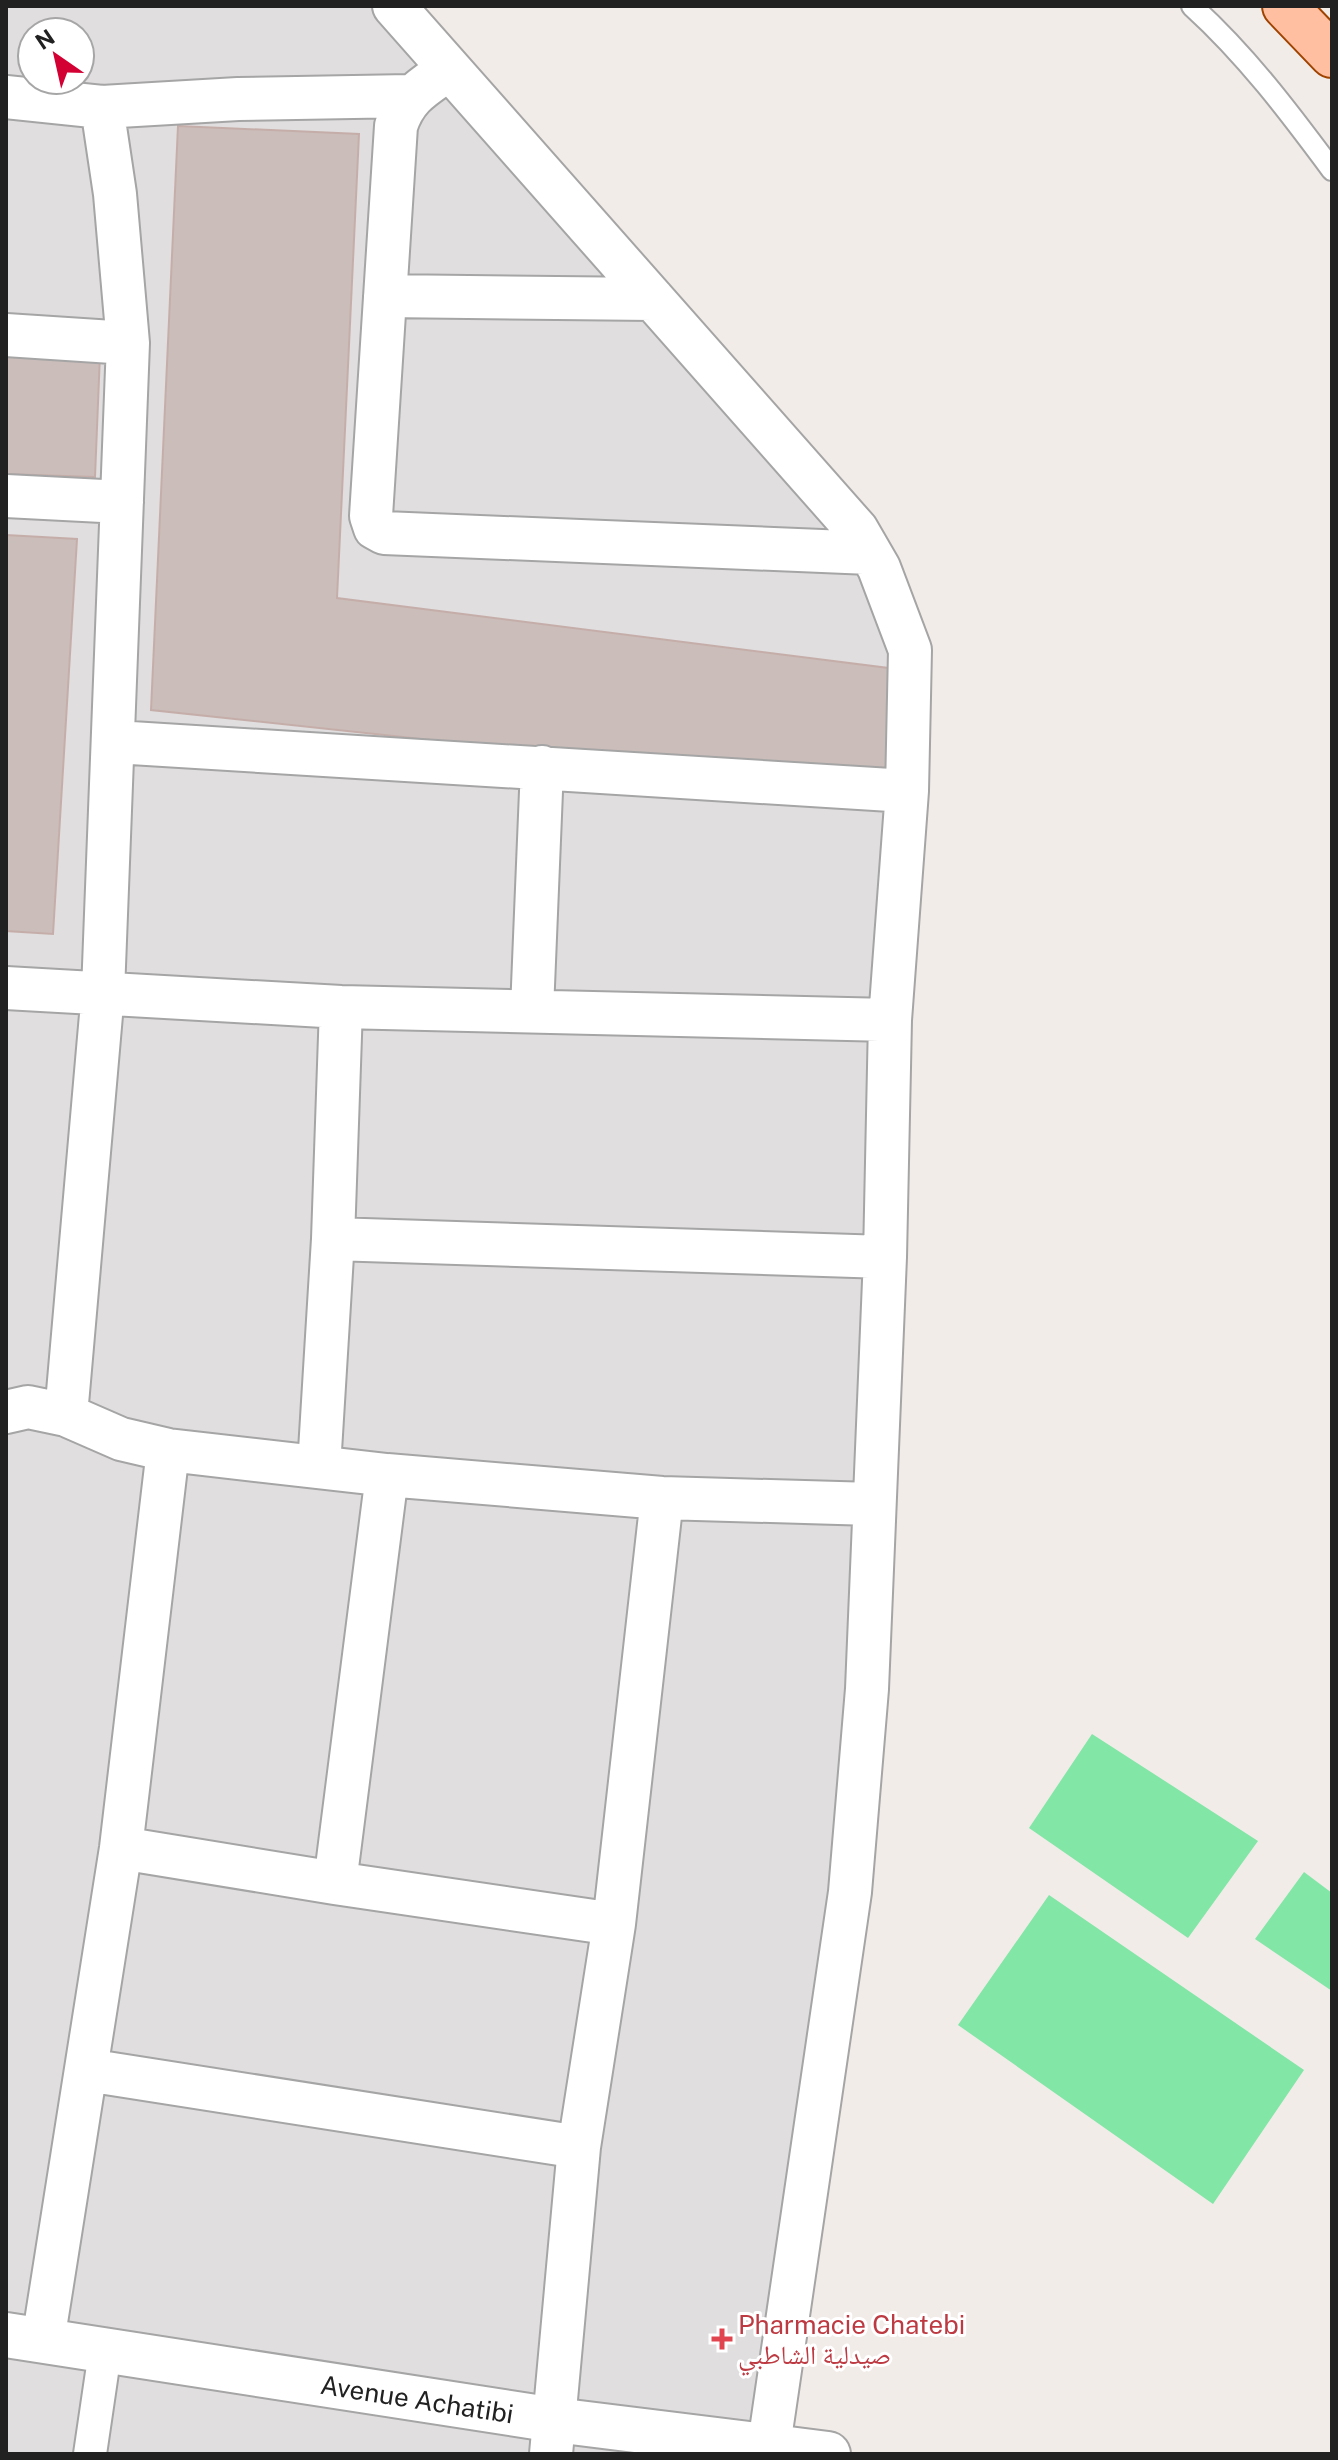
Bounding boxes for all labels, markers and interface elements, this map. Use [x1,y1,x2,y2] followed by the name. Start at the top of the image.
[16,16,96,96] north arrow
[30,24,59,55] text: N
[738,2309,965,2375] place label: Pharmacie Chatebi صيدلية الشاطبي
[713,2330,731,2348] marker: Pharmacie Chatebi صيدلية الشاطبي
[318,2368,516,2429] street label: Avenue Achatibi

